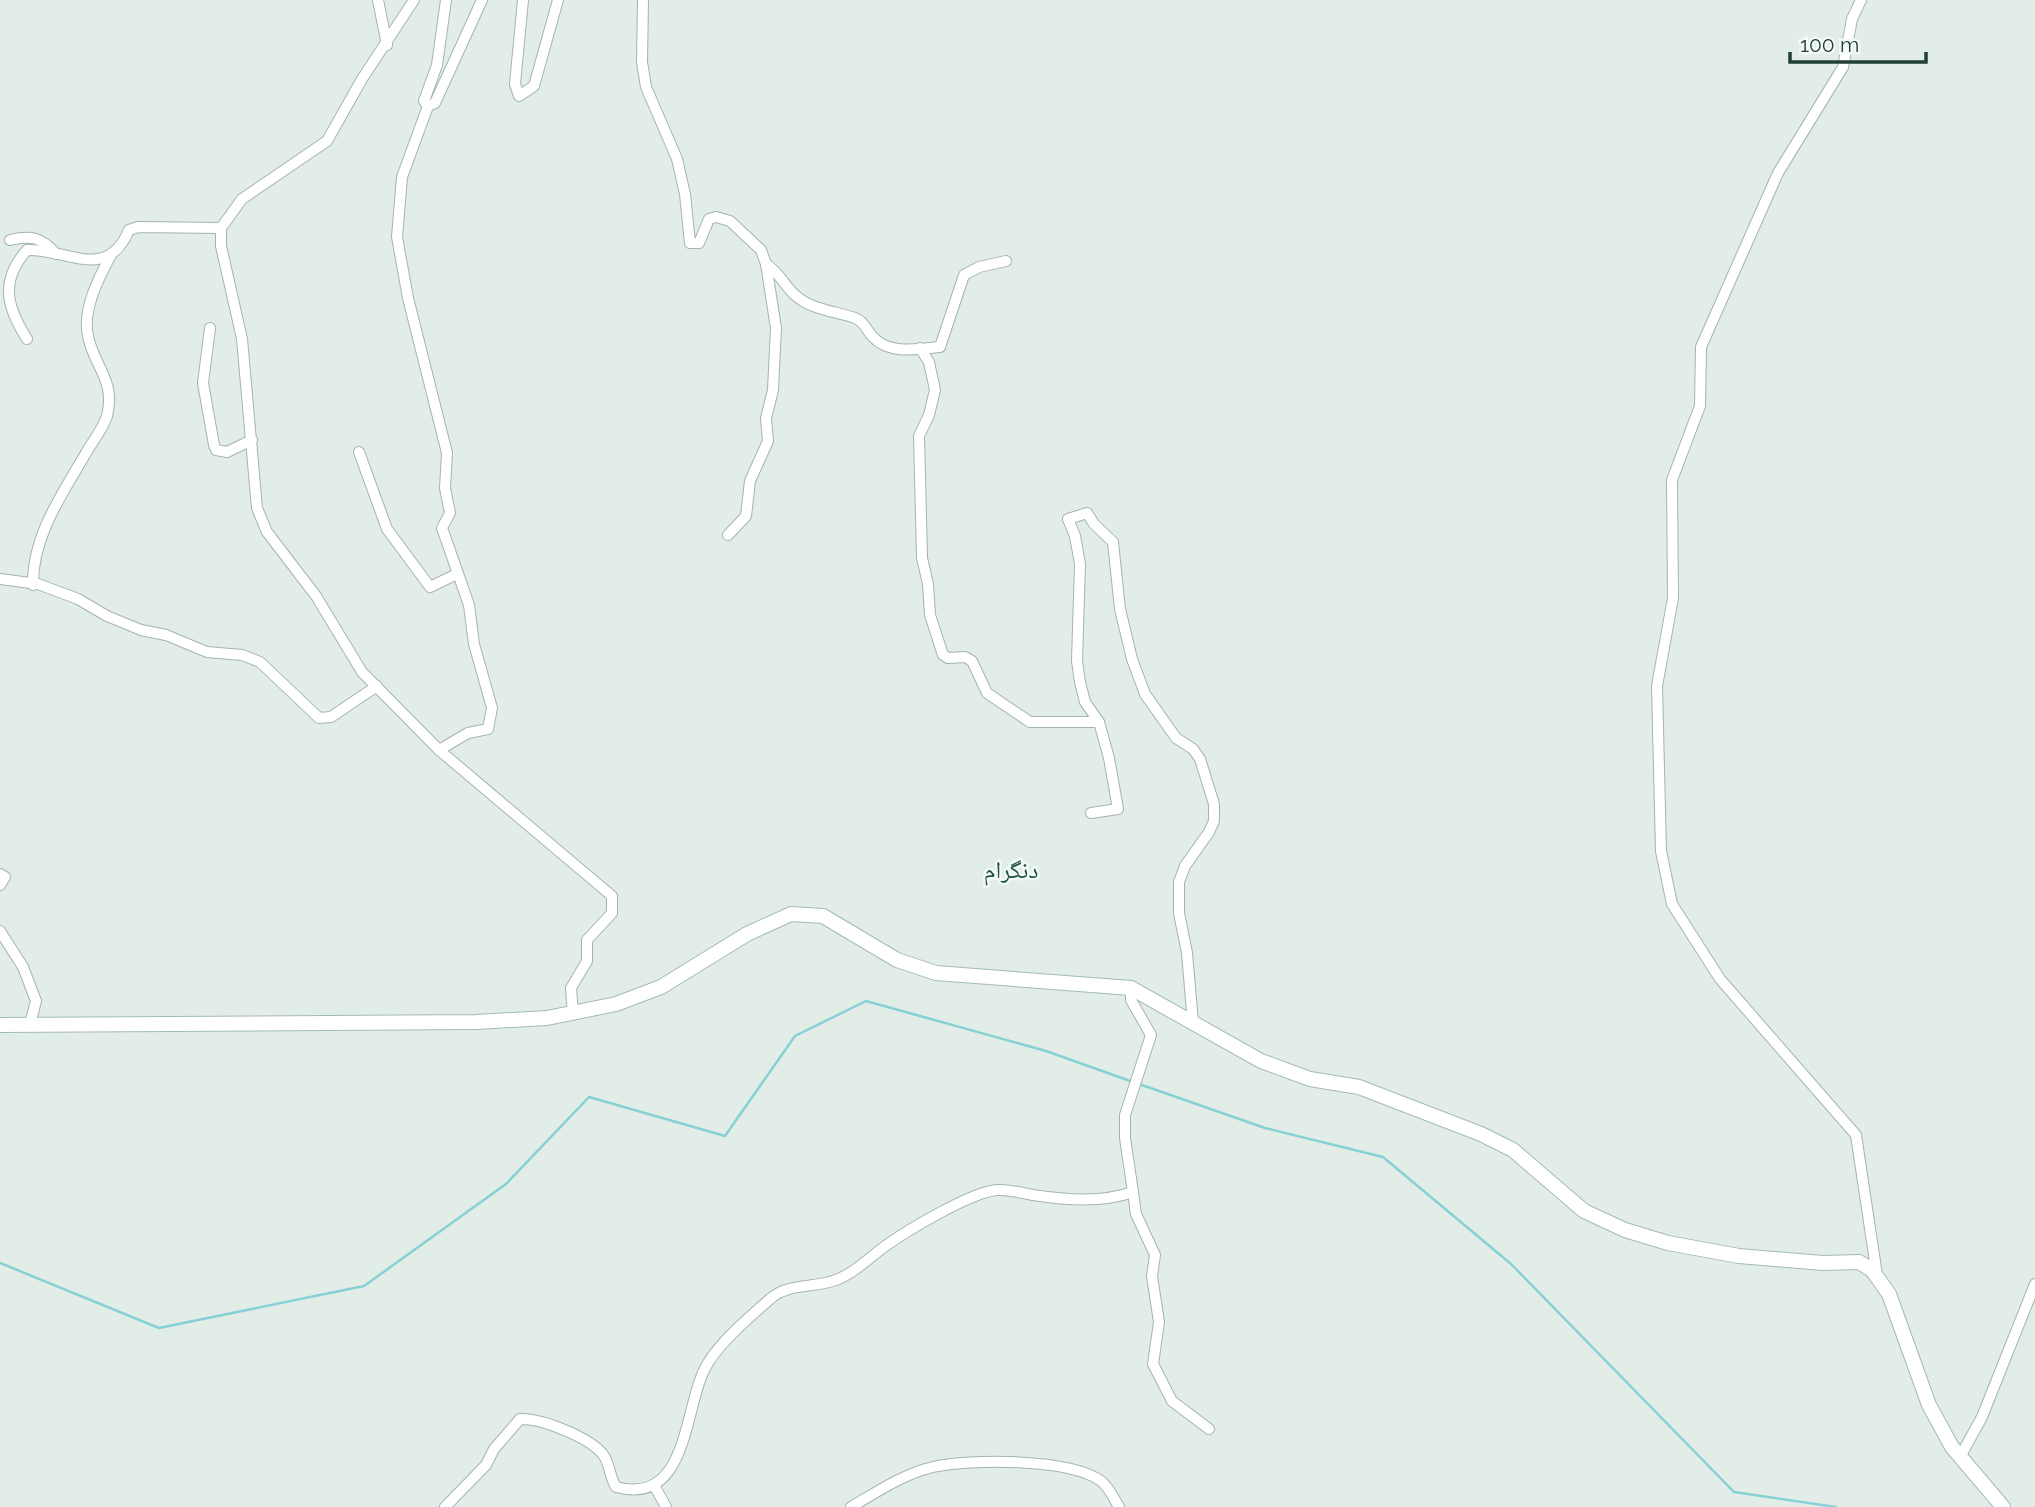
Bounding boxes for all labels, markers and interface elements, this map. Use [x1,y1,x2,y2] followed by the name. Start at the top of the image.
[1790,21,1926,65] scale bar
[1800,32,1859,57] text: 100 m
[984,855,1038,886] district label: دنگرام

